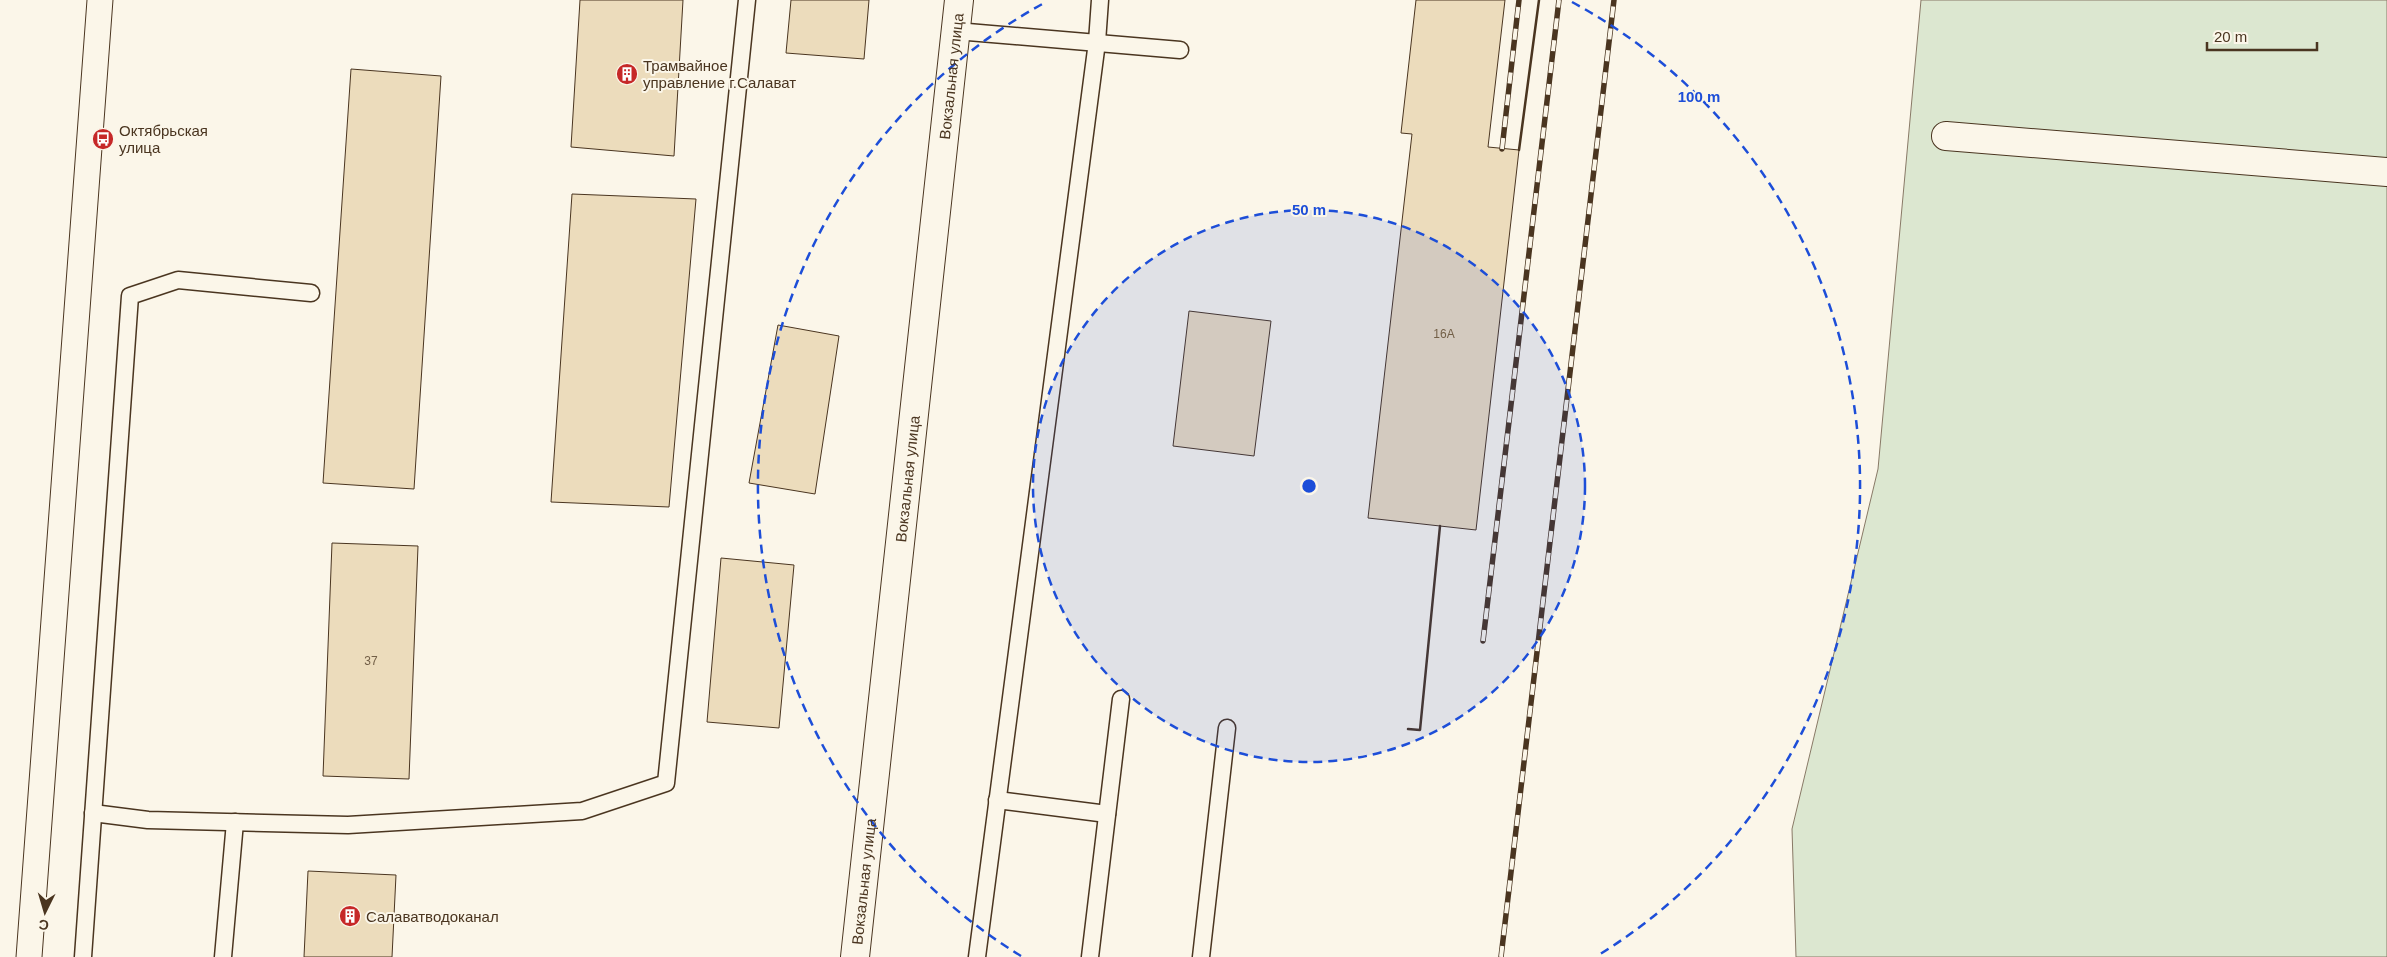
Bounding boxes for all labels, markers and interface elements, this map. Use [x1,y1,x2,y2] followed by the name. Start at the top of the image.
[935,11,966,140] street label: Вокзальная улица
[2207,20,2317,52] scale bar
[2214,28,2247,45] text: 20 m
[643,57,796,91] place label: Трамвайное управление г.Салават
[615,62,639,86] building icon: Трамвайное управление г.Салават
[1678,88,1720,105] text: 100 m
[119,122,208,156] place label: Октябрьская улица
[91,127,115,151] bus stop icon: Октябрьская улица
[1292,201,1326,218] text: 50 m
[1433,327,1455,341] house number: 16А
[892,414,922,543] street label: Вокзальная улица
[1300,477,1318,495] centre of rings
[364,654,378,668] house number: 37
[848,817,879,946] street label: Вокзальная улица
[20,887,70,937] north arrow
[338,904,362,928] building icon: Салаватводоканал
[366,908,499,925] place label: Салаватводоканал
[38,917,50,933] text: С

